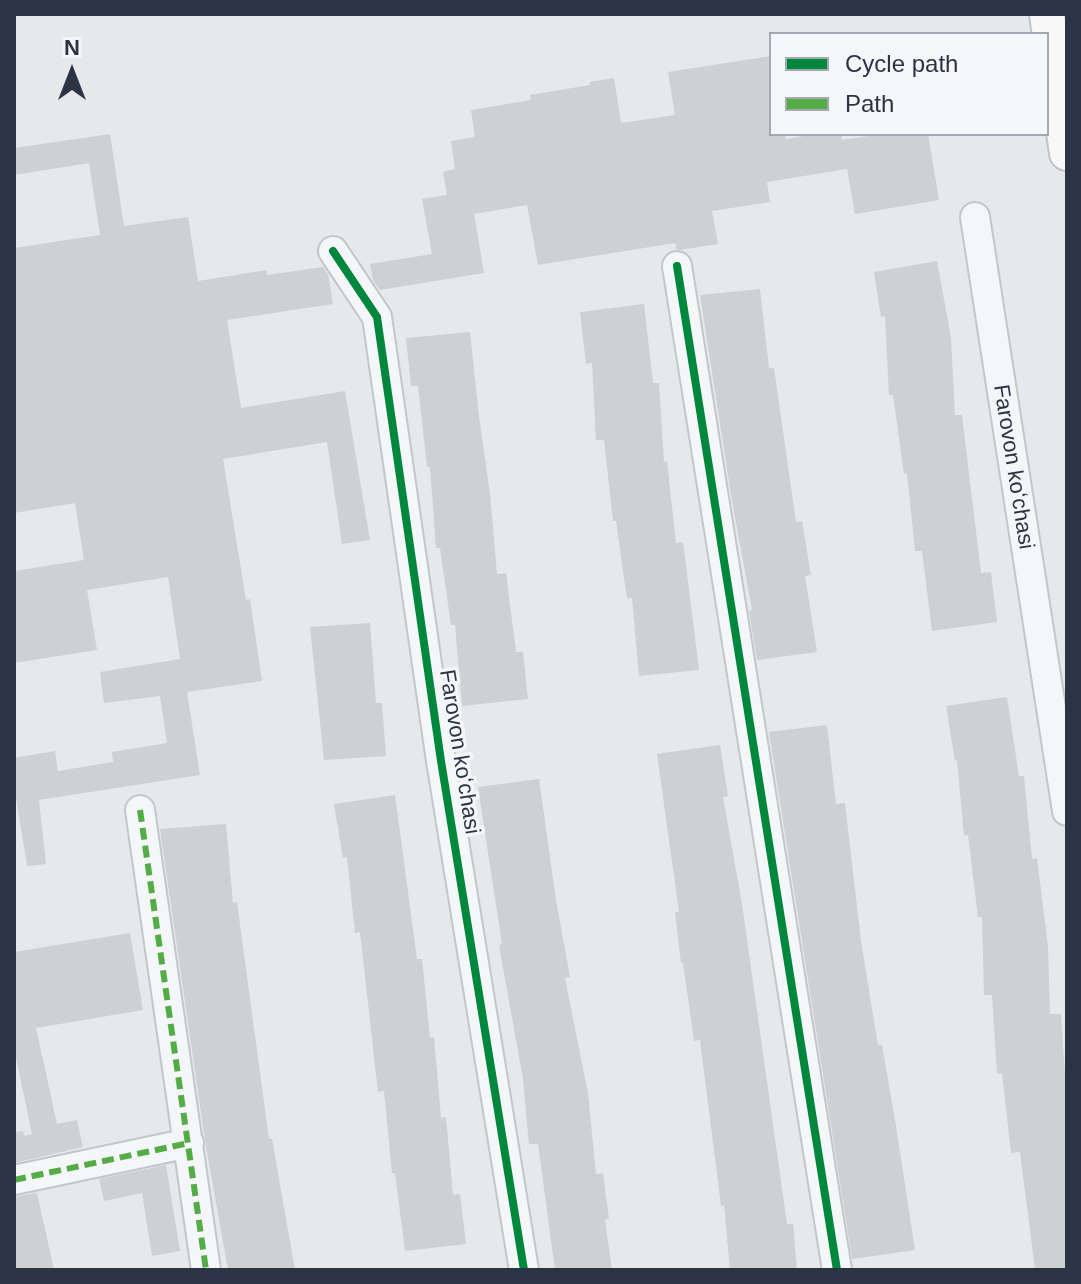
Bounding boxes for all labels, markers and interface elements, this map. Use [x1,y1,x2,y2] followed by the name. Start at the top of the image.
[32,32,112,112] north arrow
[769,32,1049,136] legend
[64,35,80,60] text: N
[845,50,958,77] text: Cycle path
[845,90,894,117] text: Path
[987,383,1039,551] street label: Farovon koʻchasi
[433,668,485,836] street label: Farovon koʻchasi

